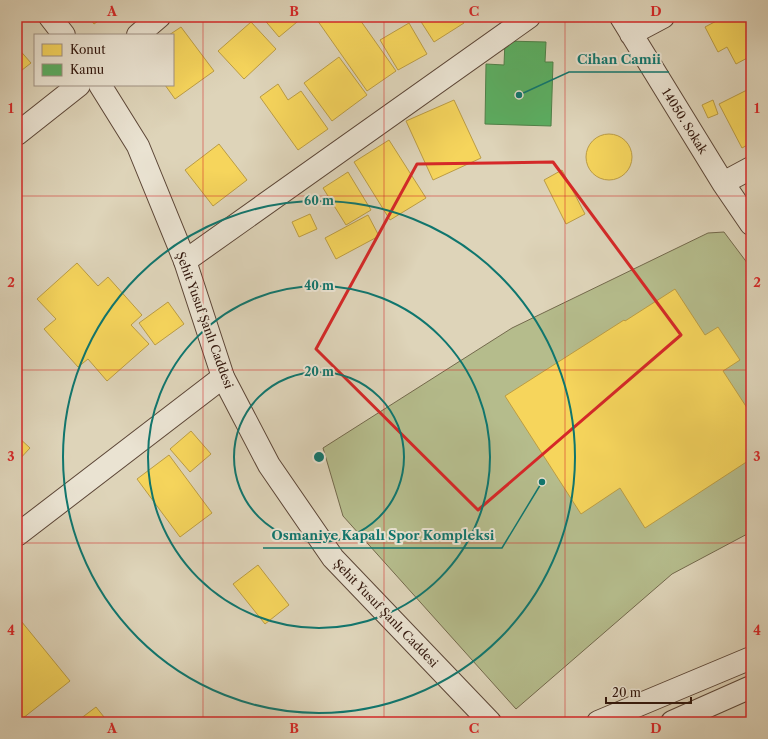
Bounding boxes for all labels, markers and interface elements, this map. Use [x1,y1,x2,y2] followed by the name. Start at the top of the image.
[106,3,118,19] text: A
[289,3,299,19] text: B
[469,3,479,19] text: C
[650,3,662,19] text: D
[34,34,174,86] legend
[70,42,106,57] text: Konut
[569,47,669,72] callout: Cihan Camii
[577,51,661,67] text: Cihan Camii
[70,62,105,77] text: Kamu
[659,86,712,157] street label: 14050. Sokak
[8,100,14,116] text: 1
[754,100,760,116] text: 1
[304,193,334,208] text: 60 m
[173,250,237,391] street label: Şehit Yusuf Şanlı Caddesi
[7,274,15,290] text: 2
[753,274,761,290] text: 2
[304,278,334,293] text: 40 m
[304,364,334,379] text: 20 m
[7,448,15,464] text: 3
[753,448,761,464] text: 3
[312,450,326,464] centre of rings
[263,523,502,548] callout: Osmaniye Kapalı Spor Kompleksi
[272,527,495,543] text: Osmaniye Kapalı Spor Kompleksi
[330,556,442,670] street label: Şehit Yusuf Şanlı Caddesi
[7,622,15,638] text: 4
[753,622,761,638] text: 4
[606,679,691,705] scale bar
[612,685,641,700] text: 20 m
[106,720,118,736] text: A
[289,720,299,736] text: B
[469,720,479,736] text: C
[650,720,662,736] text: D

